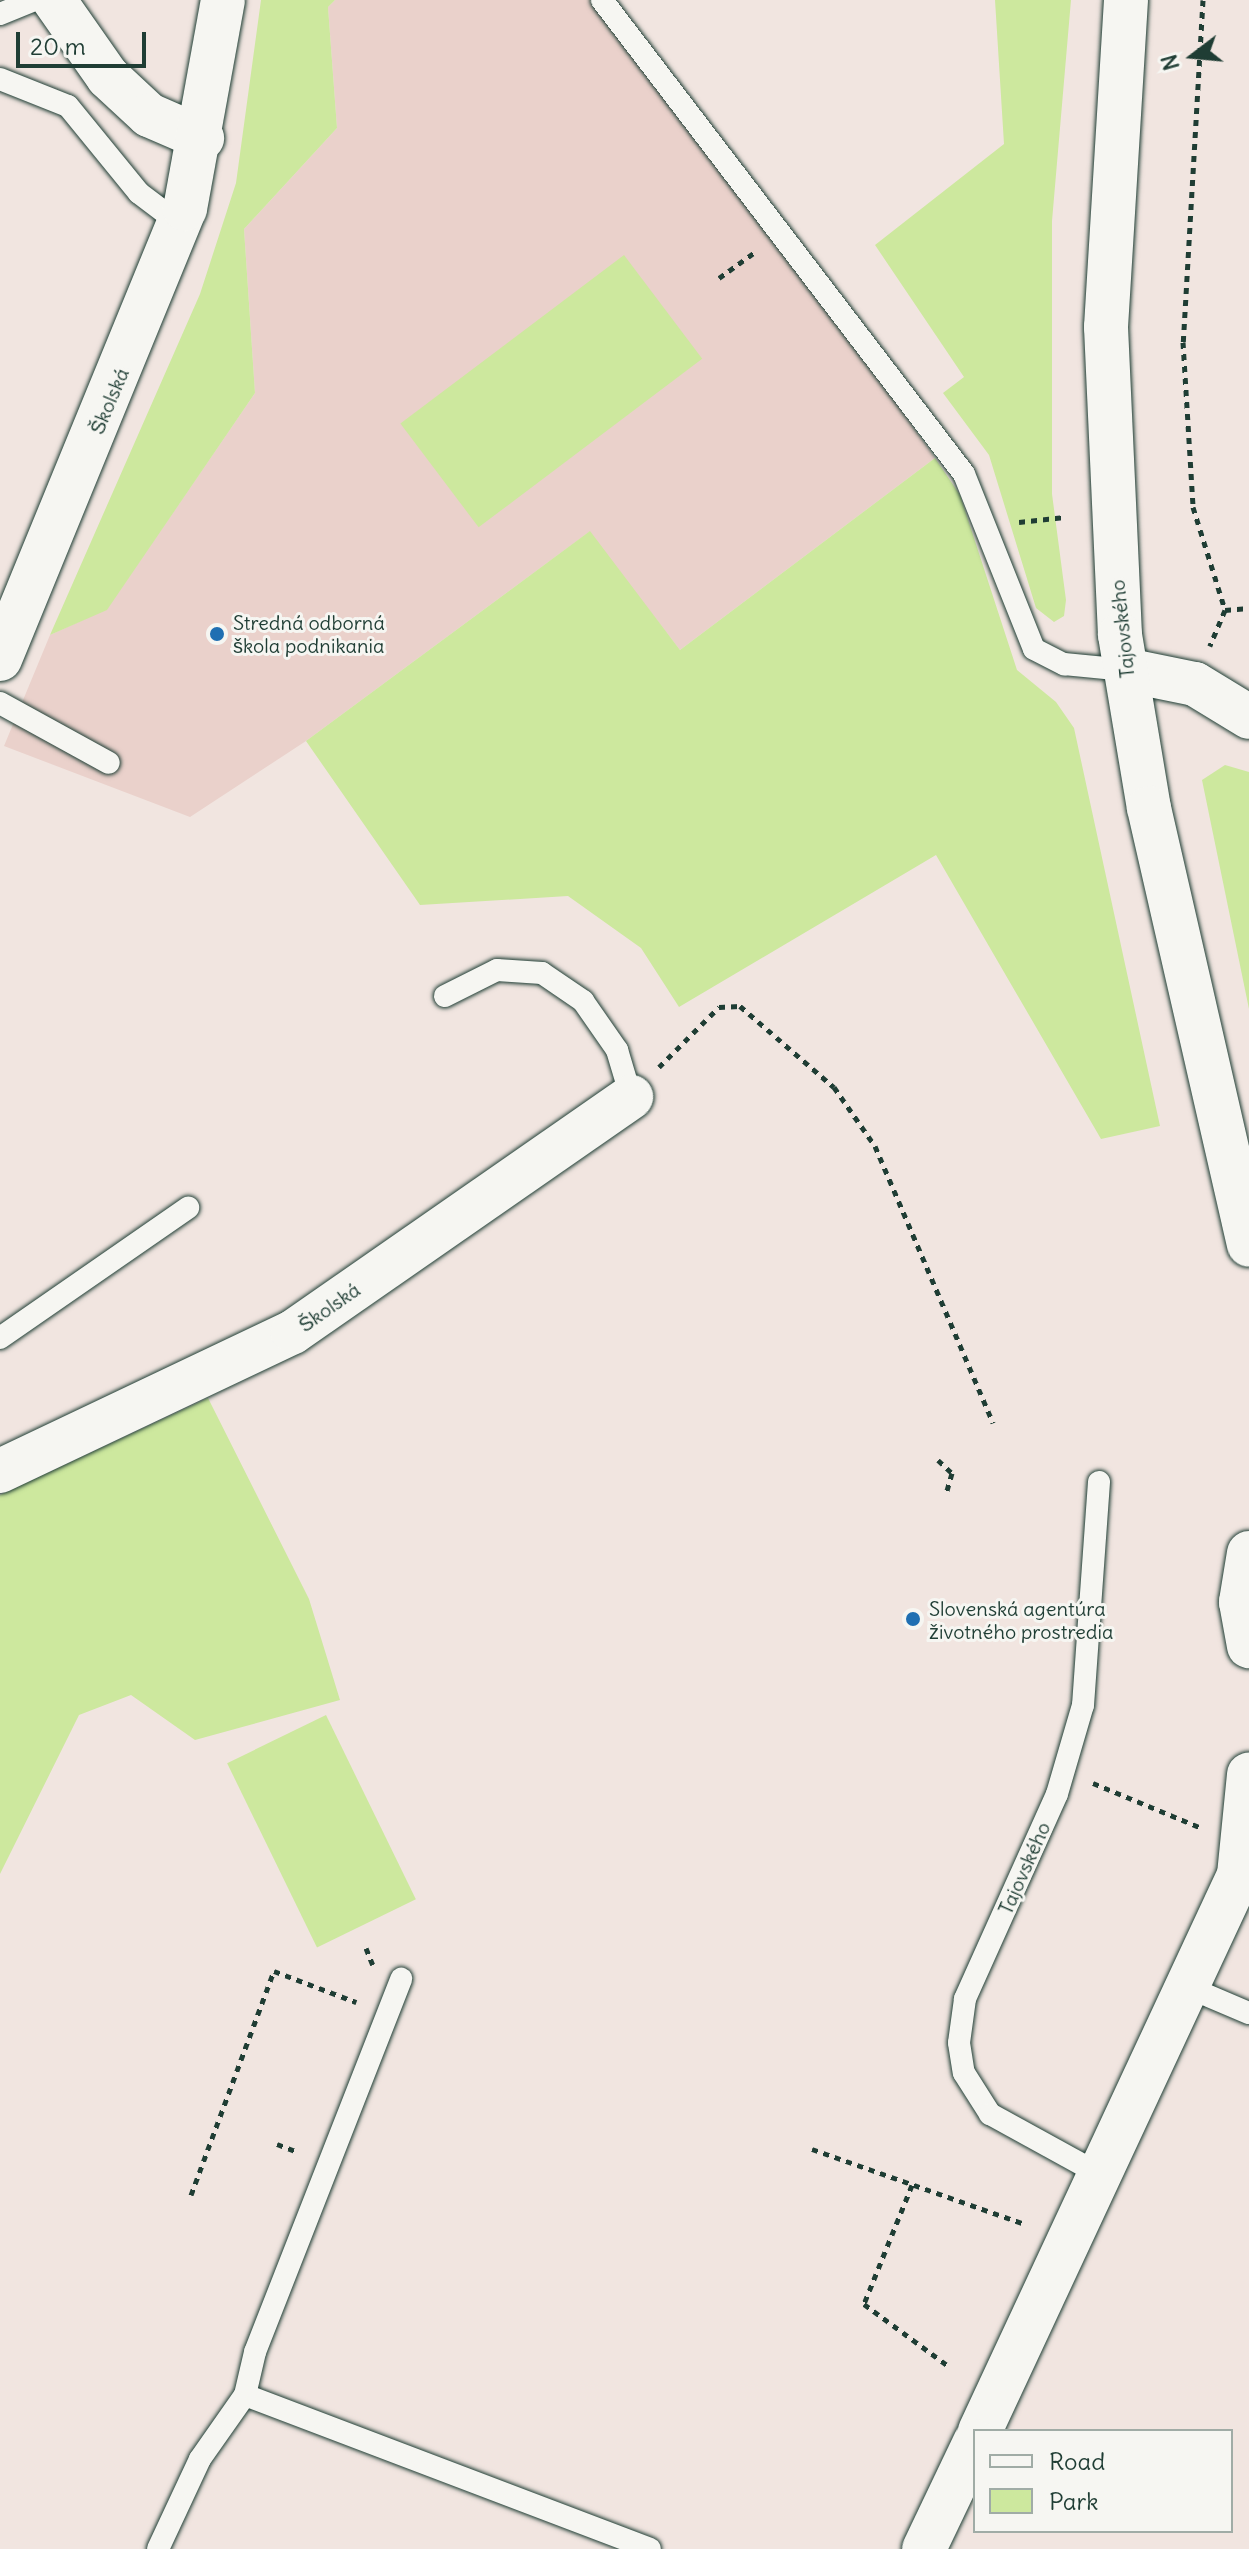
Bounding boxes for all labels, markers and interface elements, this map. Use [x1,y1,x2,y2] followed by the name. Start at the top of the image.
[20,16,150,66] scale bar
[1153,16,1233,96] north arrow
[30,31,86,61] text: 20 m
[1154,51,1185,74] text: N
[84,364,134,438] street label: Školská
[1105,579,1139,679] street label: Tajovského
[233,610,385,657] place label: Stredná odborná škola podnikania
[208,625,226,643] marker: Stredná odborná škola podnikania
[294,1277,364,1337] street label: Školská
[929,1596,1113,1643] place label: Slovenská agentúra životného prostredia
[904,1610,922,1628] marker: Slovenská agentúra životného prostredia
[993,1818,1055,1918] street label: Tajovského
[973,2429,1233,2533] legend
[1049,2446,1105,2476] text: Road
[1049,2486,1099,2516] text: Park

